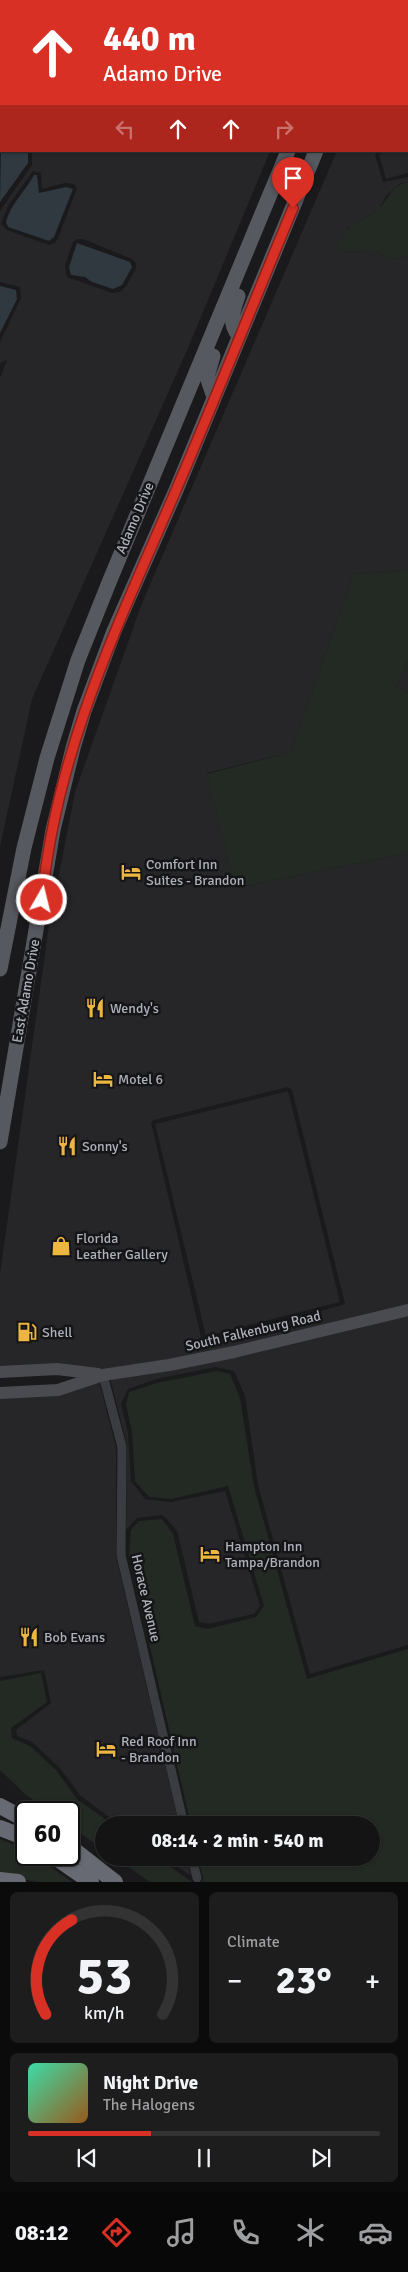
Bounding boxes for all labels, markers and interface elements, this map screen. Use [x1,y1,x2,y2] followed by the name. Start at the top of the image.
[103,17,196,60] text: 440 m
[20,20,85,85] icon: ahead
[103,60,222,87] text: Adamo Drive
[111,115,139,143] icon: left
[164,115,192,143] icon: ahead
[217,115,245,143] icon: ahead
[270,115,298,143] icon: right
[272,157,314,208] pin
[279,164,307,192] icon: arrive
[112,480,158,556] street label: Adamo Drive
[146,856,244,889] place label: Comfort Inn Suites - Brandon
[120,861,142,883] hotel icon: Comfort Inn Suites - Brandon
[15,873,67,925] position arrow
[9,938,43,1044] street label: East Adamo Drive
[84,997,106,1019] restaurant icon: Wendy's
[110,1000,159,1017] place label: Wendy's
[92,1068,114,1090] hotel icon: Motel 6
[118,1071,163,1088] place label: Motel 6
[56,1135,78,1157] restaurant icon: Sonny's
[82,1138,128,1155] place label: Sonny's
[76,1230,168,1263] place label: Florida Leather Gallery
[50,1235,72,1257] shop icon: Florida Leather Gallery
[184,1307,322,1355] street label: South Falkenburg Road
[16,1321,38,1343] fuel station icon: Shell
[42,1324,72,1341] place label: Shell
[225,1538,320,1571] place label: Hampton Inn Tampa/Brandon
[199,1543,221,1565] hotel icon: Hampton Inn Tampa/Brandon
[128,1553,164,1643] street label: Horace Avenue
[18,1626,40,1648] restaurant icon: Bob Evans
[44,1629,105,1646] place label: Bob Evans
[121,1733,197,1766] place label: Red Roof Inn - Brandon
[95,1738,117,1760] hotel icon: Red Roof Inn - Brandon
[15,1801,80,1866] speed limit sign: 60
[151,1829,324,1853] text: 08:14 · 2 min · 540 m
[227,1932,280,1952] text: Climate
[76,1944,133,2008] text: 53
[275,1957,332,2004] text: 23°
[227,1964,242,1998] text: −
[365,1964,380,1998] text: +
[84,2002,125,2024] text: km/h
[103,2071,198,2095] text: Night Drive
[103,2095,195,2115] text: The Halogens
[73,2144,101,2172] icon: previous
[190,2144,218,2172] icon: pause
[307,2144,335,2172] icon: next
[99,2215,134,2250] icon: directions
[164,2215,199,2250] icon: music
[228,2215,263,2250] icon: phone
[293,2215,328,2250] icon: climate
[358,2215,393,2250] icon: car
[15,2219,69,2246] text: 08:12

